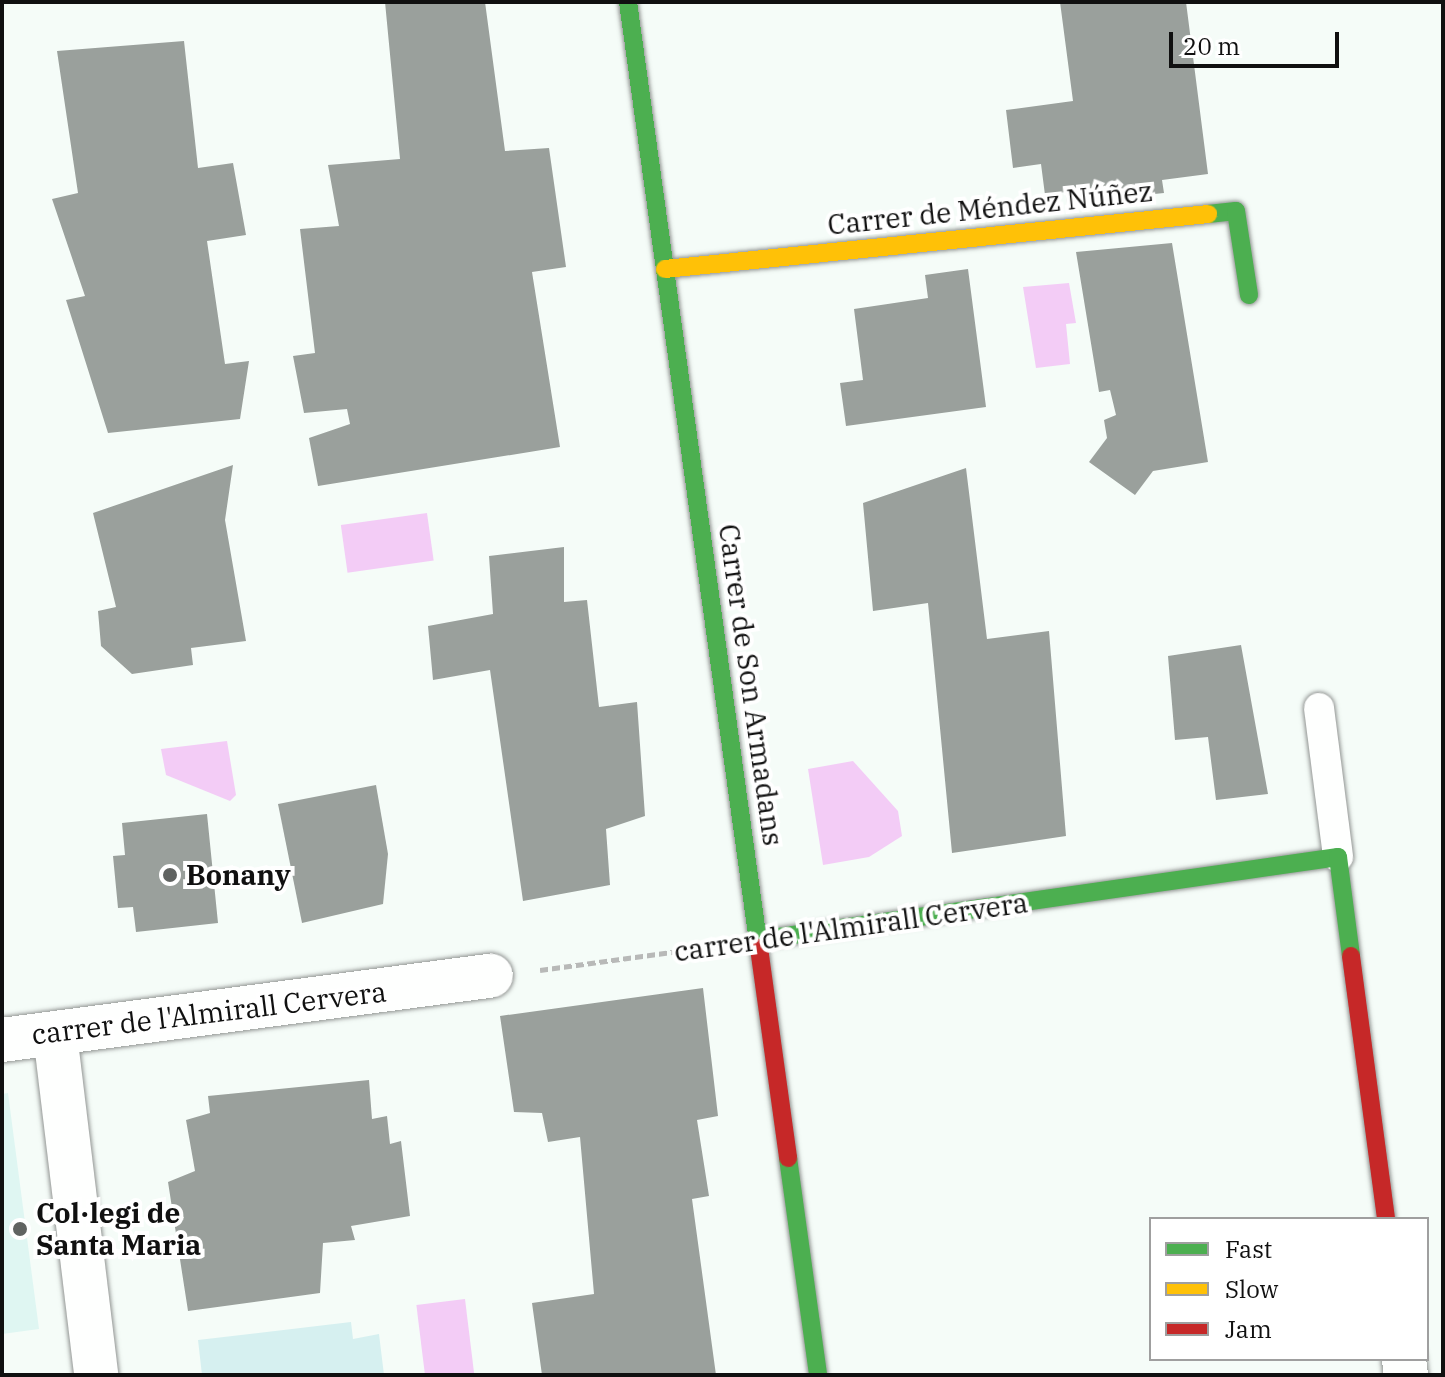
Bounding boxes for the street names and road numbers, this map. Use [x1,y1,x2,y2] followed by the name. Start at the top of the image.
[826,174,1154,242] street label: Carrer de Méndez Núñez
[712,522,790,848] street label: Carrer de Son Armadans
[672,886,1030,968] street label: carrer de l'Almirall Cervera
[30,975,388,1051] street label: carrer de l'Almirall Cervera

